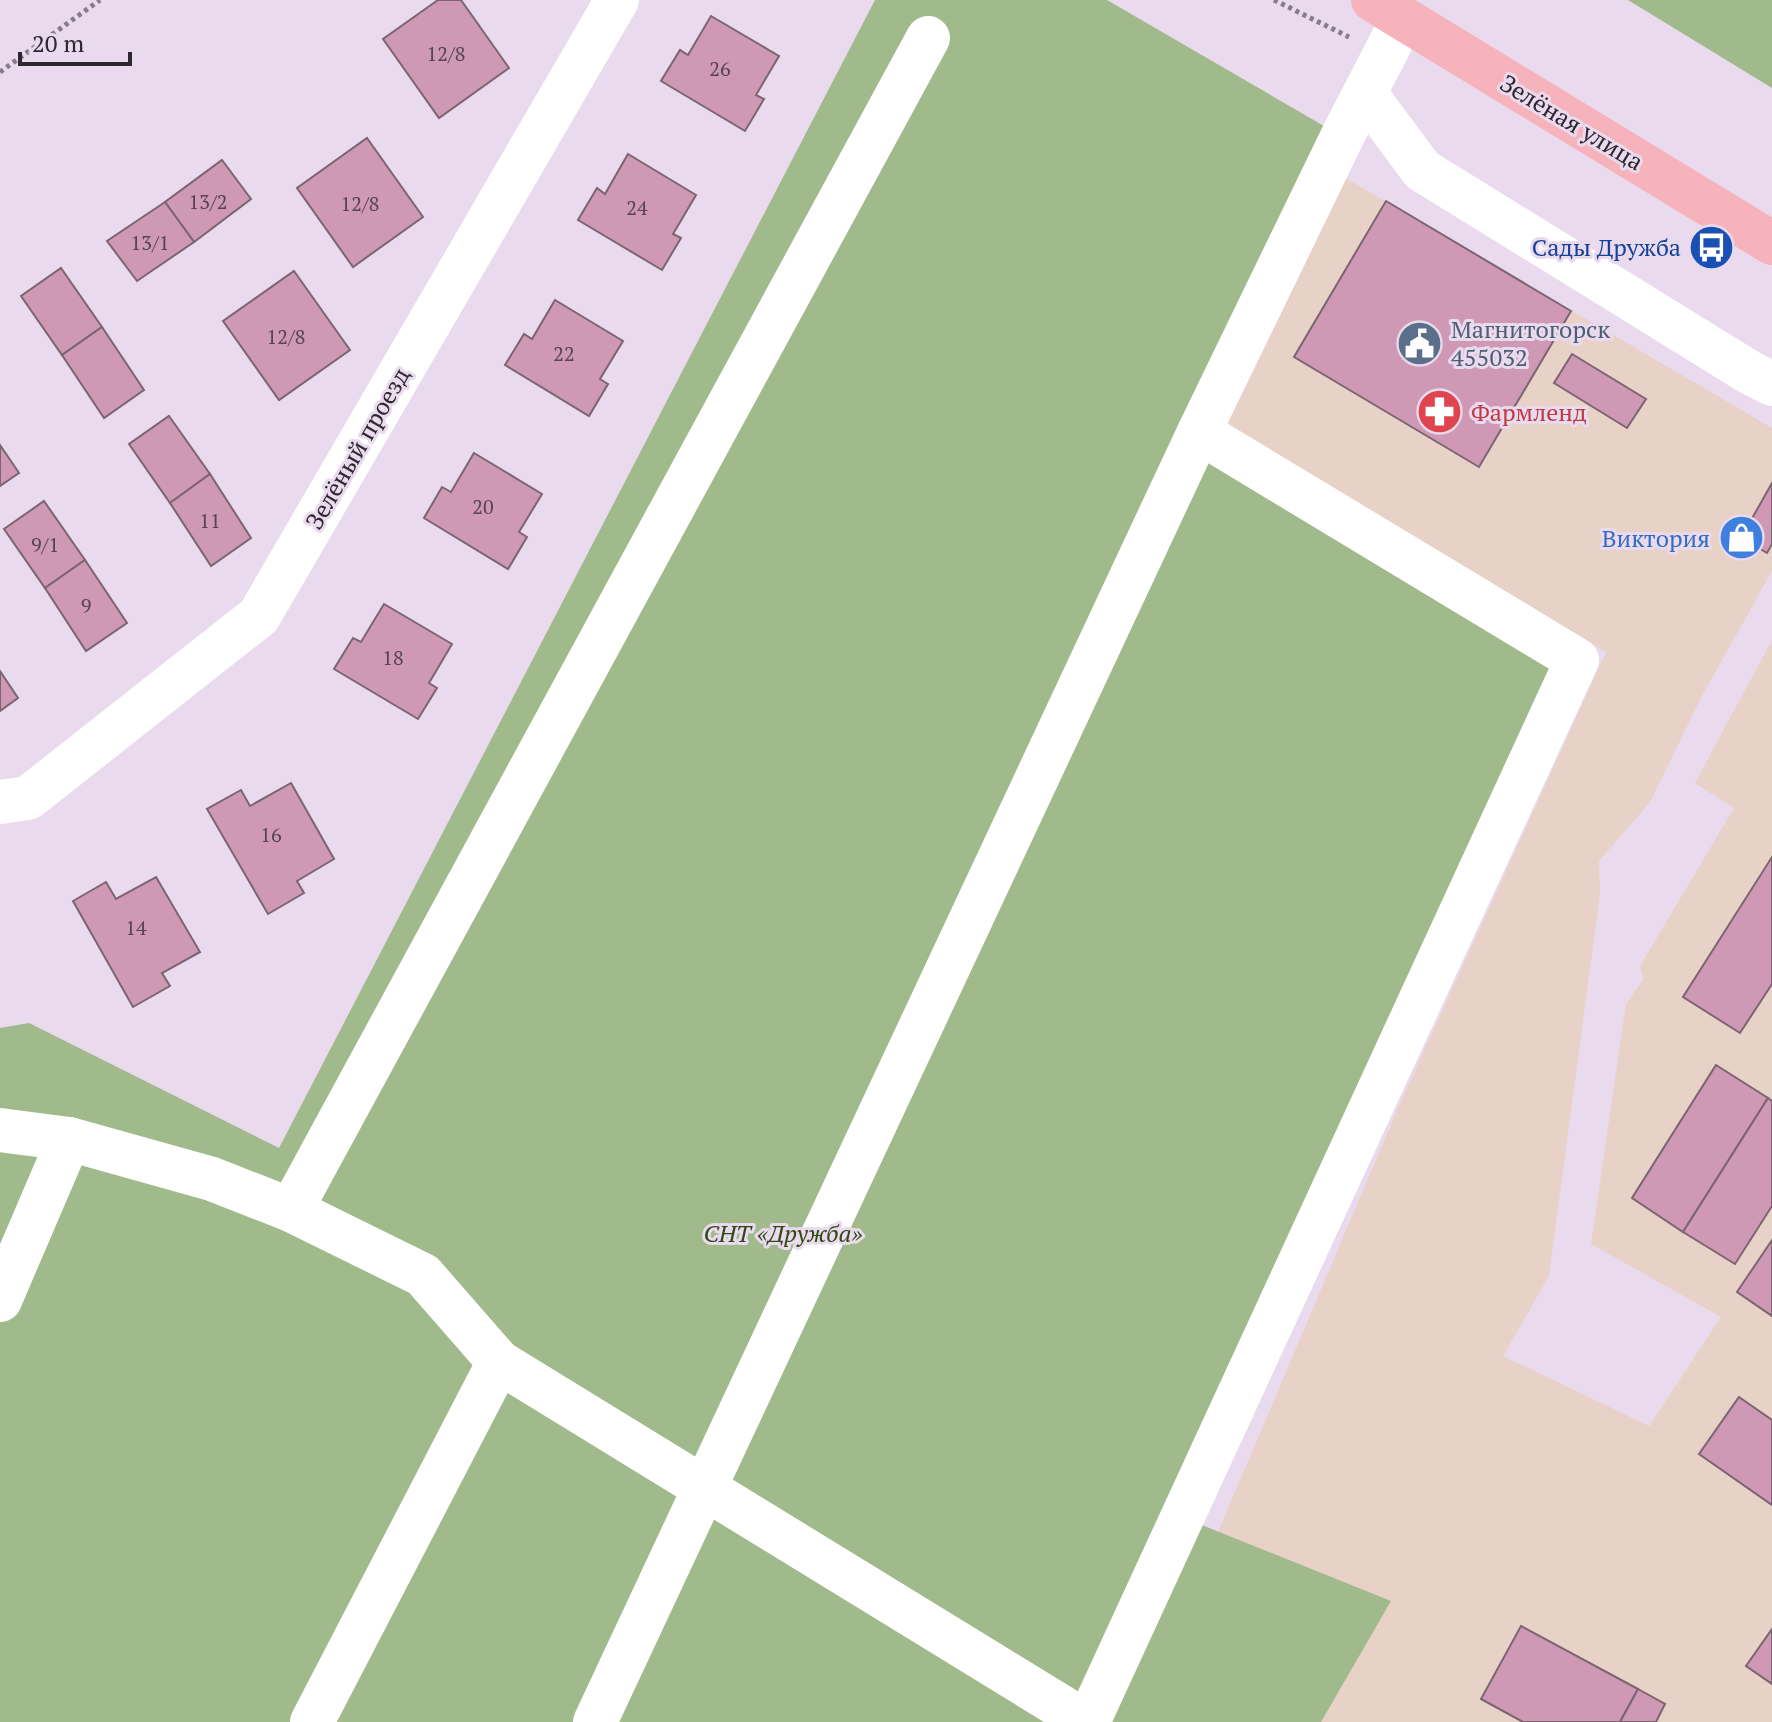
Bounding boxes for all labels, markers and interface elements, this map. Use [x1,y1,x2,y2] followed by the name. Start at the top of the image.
[20,16,130,66] scale bar
[32,27,84,59] text: 20 m
[427,40,465,67] house number: 12/8
[709,55,731,82] house number: 26
[1495,67,1649,177] street label: Зелёная улица
[189,188,227,215] house number: 13/2
[341,190,379,217] house number: 12/8
[626,194,648,221] house number: 24
[1688,223,1736,271] bus stop icon: Сады Дружба
[131,229,169,256] house number: 13/1
[1532,231,1681,263] place label: Сады Дружба
[1451,313,1610,373] place label: Магнитогорск 455032
[1396,319,1444,367] public building icon: Магнитогорск 455032
[267,323,305,350] house number: 12/8
[553,340,575,367] house number: 22
[298,361,416,535] street label: Зелёный проезд
[1416,388,1464,436] pharmacy icon: Фармленд
[1471,396,1587,428] place label: Фармленд
[472,493,494,520] house number: 20
[199,507,221,534] house number: 11
[1717,514,1765,562] shop icon: Виктория
[1602,522,1710,554] place label: Виктория
[31,531,59,558] house number: 9/1
[81,592,91,619] house number: 9
[382,644,404,671] house number: 18
[260,821,282,848] house number: 16
[125,914,147,941] house number: 14
[704,1217,862,1249] park label: СНТ «Дружба»

